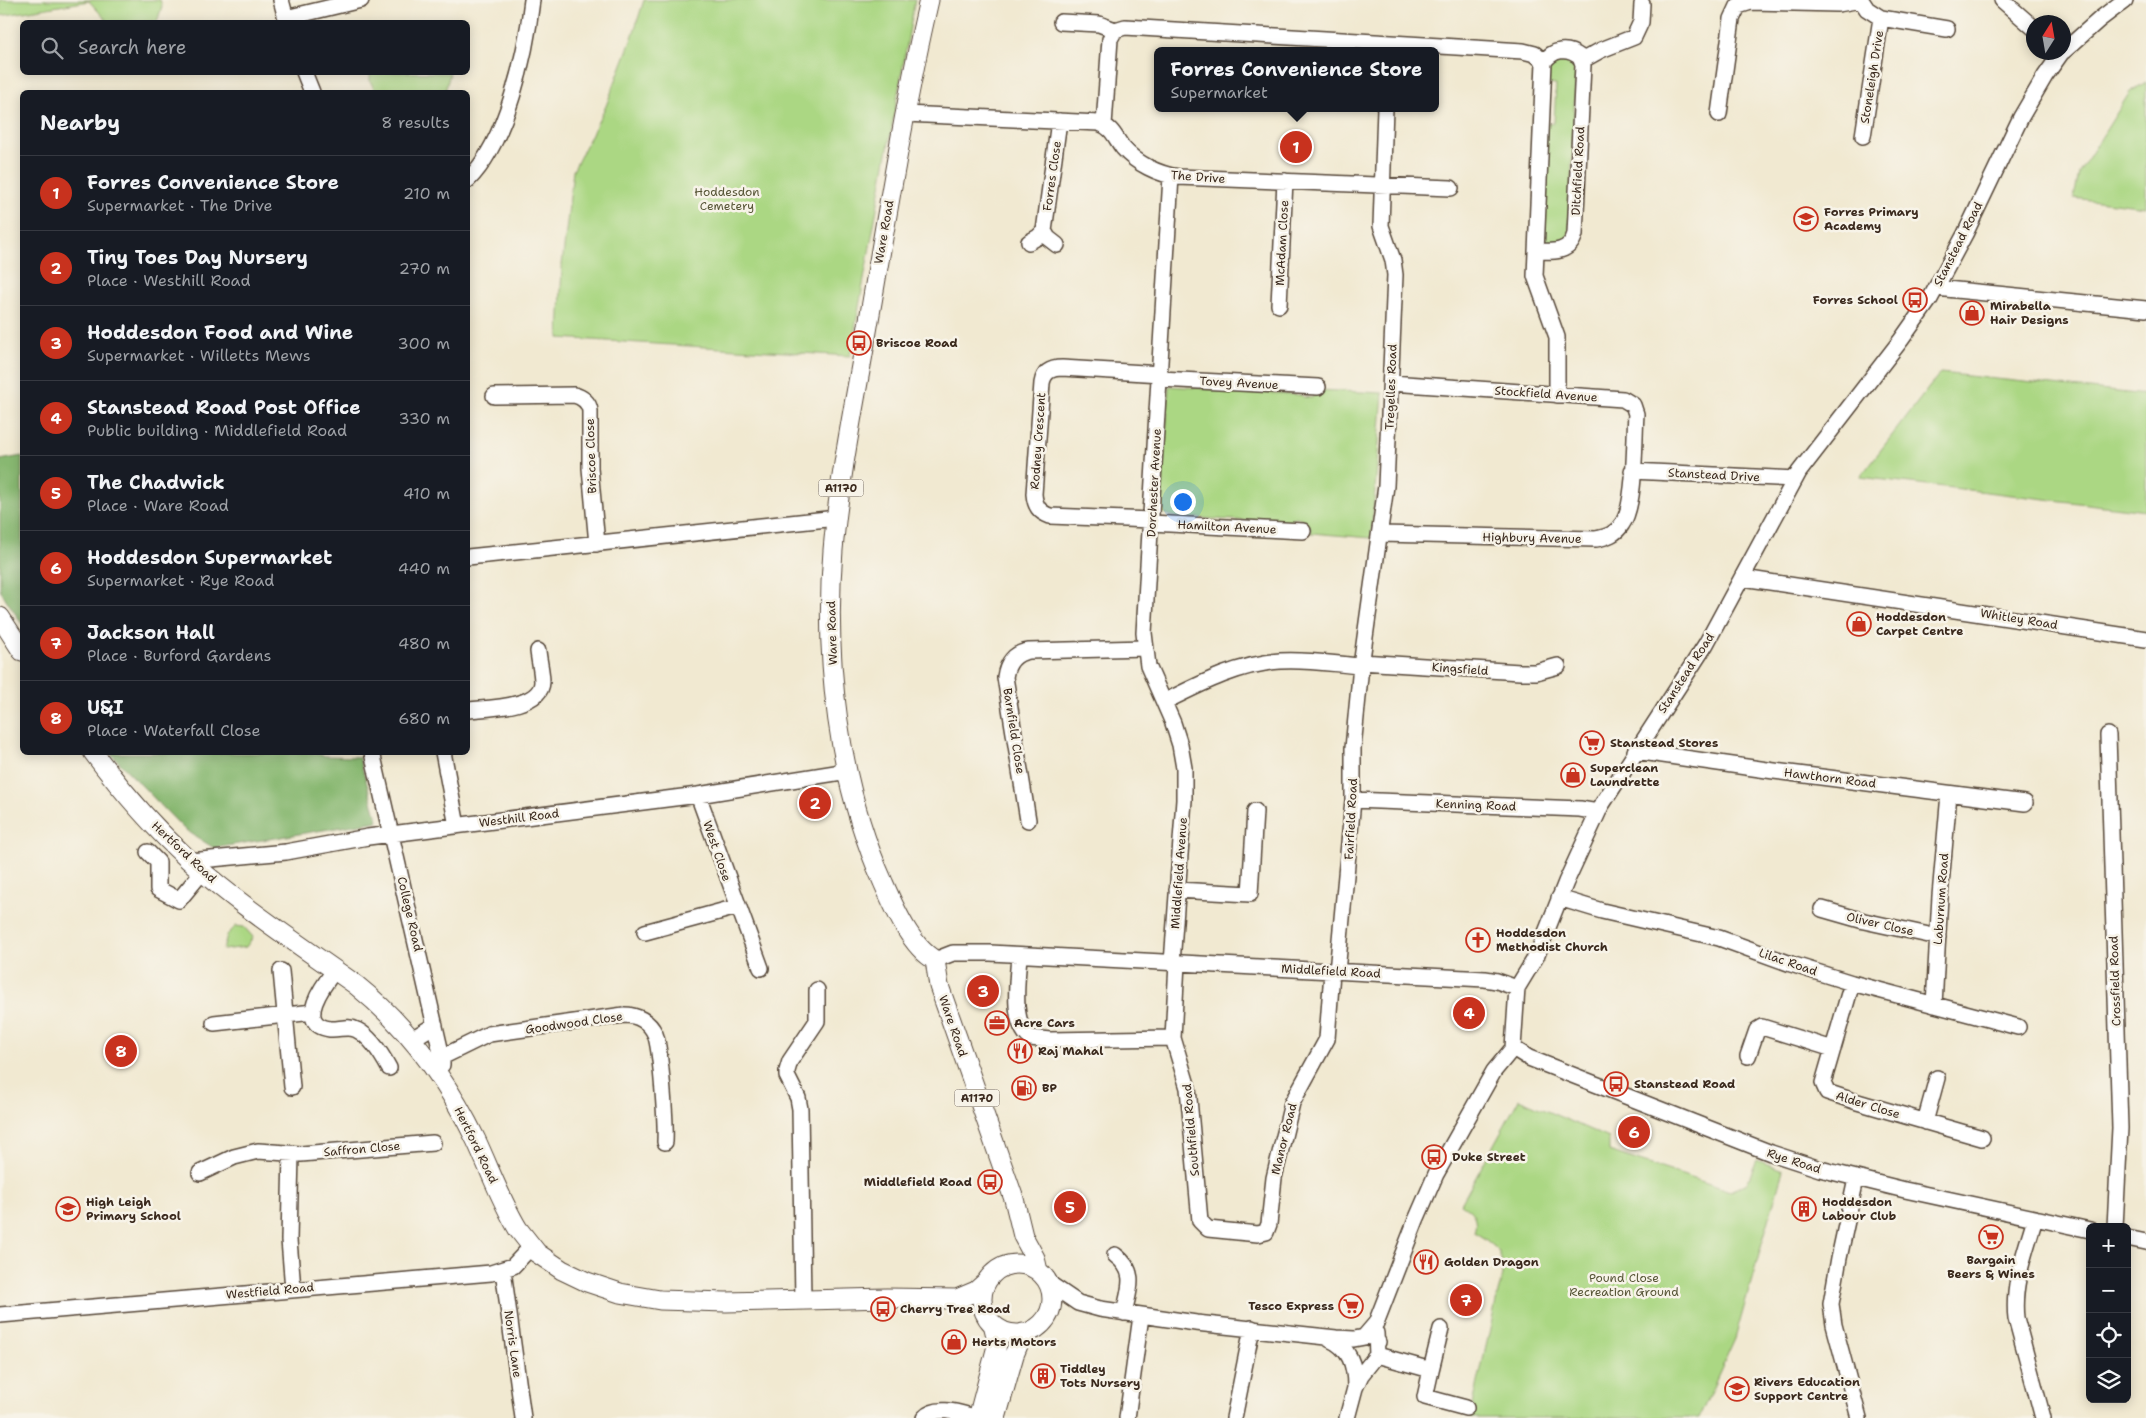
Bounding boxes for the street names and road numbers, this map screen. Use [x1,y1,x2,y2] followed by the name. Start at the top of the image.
[1857,29,1887,125] street label: Stoneleigh Drive
[1568,126,1588,216] street label: Ditchfield Road
[1039,140,1065,212] street label: Forres Close
[1170,167,1226,187] street label: The Drive
[871,199,898,265] street label: Ware Road
[1930,199,1986,289] street label: Stanstead Road
[1272,200,1292,286] street label: McAdam Close
[1382,343,1401,430] street label: Tregelles Road
[1199,373,1279,393] street label: Tovey Avenue
[1494,382,1598,406] street label: Stockfield Avenue
[1027,392,1049,490] street label: Rodney Crescent
[582,418,600,494] street label: Briscoe Close
[1143,428,1165,538] street label: Dorchester Avenue
[1668,465,1761,485] street label: Stanstead Drive
[818,479,864,496] road number: A1170
[1177,516,1277,538] street label: Hamilton Avenue
[1482,529,1582,547] street label: Highbury Avenue
[823,600,841,665] street label: Ware Road
[1979,605,2059,633] street label: Whitley Road
[1654,629,1718,716] street label: Stanstead Road
[1431,659,1489,679] street label: Kingsfield
[999,687,1029,775] street label: Barnfield Close
[1783,764,1877,792] street label: Hawthorn Road
[1341,777,1361,860] street label: Fairfield Road
[1435,796,1517,814] street label: Kenning Road
[478,805,560,831] street label: Westhill Road
[1167,816,1191,929] street label: Middlefield Avenue
[148,818,220,887] street label: Hertford Road
[699,819,735,884] street label: West Close
[1930,852,1952,945] street label: Laburnum Road
[394,875,426,953] street label: College Road
[1845,908,1915,940] street label: Oliver Close
[2105,935,2125,1026] street label: Crossfield Road
[1757,945,1820,980] street label: Lilac Road
[1281,960,1382,982] street label: Middlefield Road
[935,993,971,1059] street label: Ware Road
[524,1008,624,1038] street label: Goodwood Close
[1179,1083,1203,1177] street label: Southfield Road
[1834,1088,1902,1122] street label: Alder Close
[954,1090,1000,1106] road number: A1170
[1267,1101,1301,1176] street label: Manor Road
[450,1104,502,1186] street label: Hertford Road
[323,1138,401,1160] street label: Saffron Close
[1765,1145,1823,1177] street label: Rye Road
[225,1279,315,1303] street label: Westfield Road
[500,1309,526,1379] street label: Norris Lane

